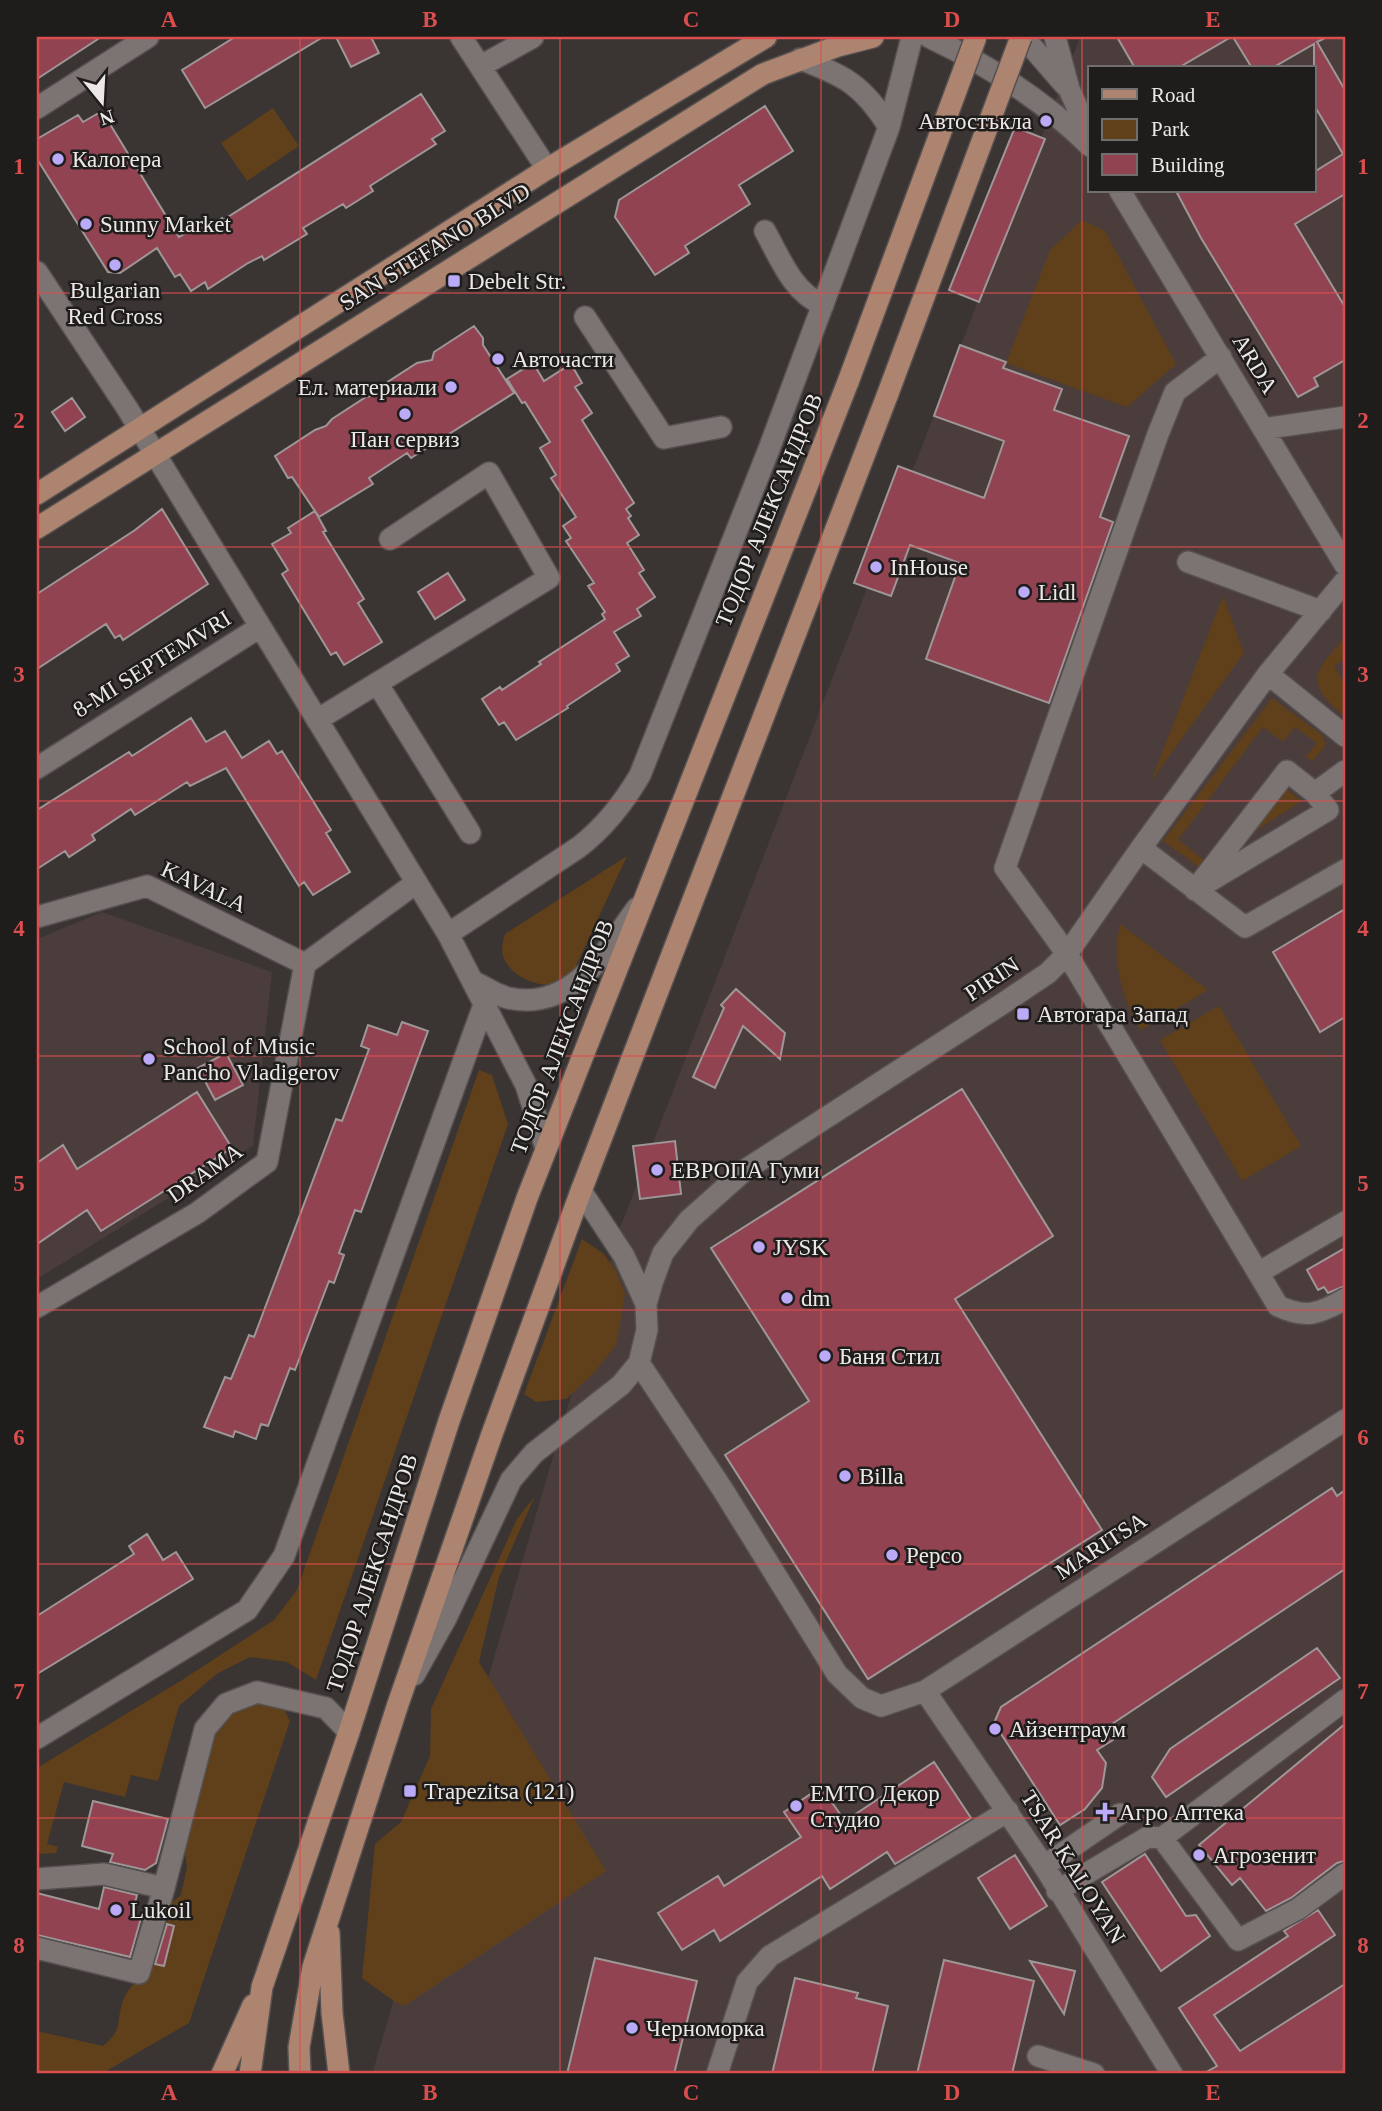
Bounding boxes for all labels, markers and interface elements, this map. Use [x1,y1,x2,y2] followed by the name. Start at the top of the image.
[161,7,178,32] text: A
[422,7,438,32] text: B
[683,7,699,32] text: C
[944,7,960,32] text: D
[1205,7,1221,32] text: E
[66,66,136,136] north arrow
[1088,66,1316,192] legend
[1151,83,1196,107] text: Road
[97,106,117,130] text: N
[918,109,1032,134] place label: Автостъкла
[1038,113,1054,129] marker: Автостъкла
[1151,117,1190,141] text: Park
[72,147,161,172] place label: Калогера
[50,151,66,167] marker: Калогера
[1151,153,1225,177] text: Building
[13,154,25,179] text: 1
[1357,154,1369,179] text: 1
[335,178,535,316] street label: SAN STEFANO BLVD
[100,212,232,237] place label: Sunny Market
[78,216,94,232] marker: Sunny Market
[107,257,123,273] marker: Bulgarian Red Cross
[468,269,566,294] place label: Debelt Str.
[446,273,462,289] marker: Debelt Str.
[67,278,163,329] place label: Bulgarian Red Cross
[1228,330,1283,399] street label: ARDA
[512,347,614,372] place label: Авточасти
[490,351,506,367] marker: Авточасти
[298,375,437,400] place label: Ел. материали
[443,379,459,395] marker: Ел. материали
[711,390,827,630] street label: ТОДОР АЛЕКСАНДРОВ
[397,406,413,422] marker: Пан сервиз
[13,408,25,433] text: 2
[1357,408,1369,433] text: 2
[350,427,460,452] place label: Пан сервиз
[890,555,968,580] place label: InHouse
[868,559,884,575] marker: InHouse
[1038,580,1076,605] place label: Lidl
[1016,584,1032,600] marker: Lidl
[69,605,235,723] street label: 8-MI SEPTEMVRI
[13,662,25,687] text: 3
[1357,662,1369,687] text: 3
[157,856,251,918] street label: KAVALA
[13,916,25,941] text: 4
[506,916,618,1158] street label: ТОДОР АЛЕКСАНДРОВ
[1357,916,1369,941] text: 4
[960,952,1024,1006] street label: PIRIN
[1037,1002,1188,1027] place label: Автогара Запад
[1015,1006,1031,1022] marker: Автогара Запад
[163,1034,340,1085] place label: School of Music Pancho Vladigerov
[141,1051,157,1067] marker: School of Music Pancho Vladigerov
[163,1138,248,1208] street label: DRAMA
[671,1158,820,1183] place label: ЕВРОПА Гуми
[649,1162,665,1178] marker: ЕВРОПА Гуми
[13,1171,25,1196] text: 5
[1357,1171,1369,1196] text: 5
[773,1235,828,1260] place label: JYSK
[751,1239,767,1255] marker: JYSK
[801,1286,831,1311] place label: dm
[779,1290,795,1306] marker: dm
[839,1344,940,1369] place label: Баня Стил
[817,1348,833,1364] marker: Баня Стил
[13,1425,25,1450] text: 6
[1357,1425,1369,1450] text: 6
[322,1451,422,1695] street label: ТОДОР АЛЕКСАНДРОВ
[859,1464,904,1489] place label: Billa
[837,1468,853,1484] marker: Billa
[1051,1507,1152,1585] street label: MARITSA
[906,1543,962,1568] place label: Pepco
[884,1547,900,1563] marker: Pepco
[13,1679,25,1704] text: 7
[1357,1679,1369,1704] text: 7
[1009,1717,1127,1742] place label: Айзентраум
[987,1721,1003,1737] marker: Айзентраум
[424,1779,575,1804] place label: Trapezitsa (121)
[810,1781,940,1832] place label: ЕМТО Декор Студио
[402,1783,418,1799] marker: Trapezitsa (121)
[1016,1786,1130,1948] street label: TSAR KALOYAN
[788,1798,804,1814] marker: ЕМТО Декор Студио
[1119,1800,1244,1825] place label: Агро Аптека
[1097,1804,1113,1820] marker: Агро Аптека
[1213,1843,1316,1868] place label: Агрозенит
[1191,1847,1207,1863] marker: Агрозенит
[130,1898,191,1923] place label: Lukoil
[108,1902,124,1918] marker: Lukoil
[13,1933,25,1958] text: 8
[1357,1933,1369,1958] text: 8
[646,2016,765,2041] place label: Черноморка
[624,2020,640,2036] marker: Черноморка
[161,2080,178,2105] text: A
[422,2080,438,2105] text: B
[683,2080,699,2105] text: C
[944,2080,960,2105] text: D
[1205,2080,1221,2105] text: E

